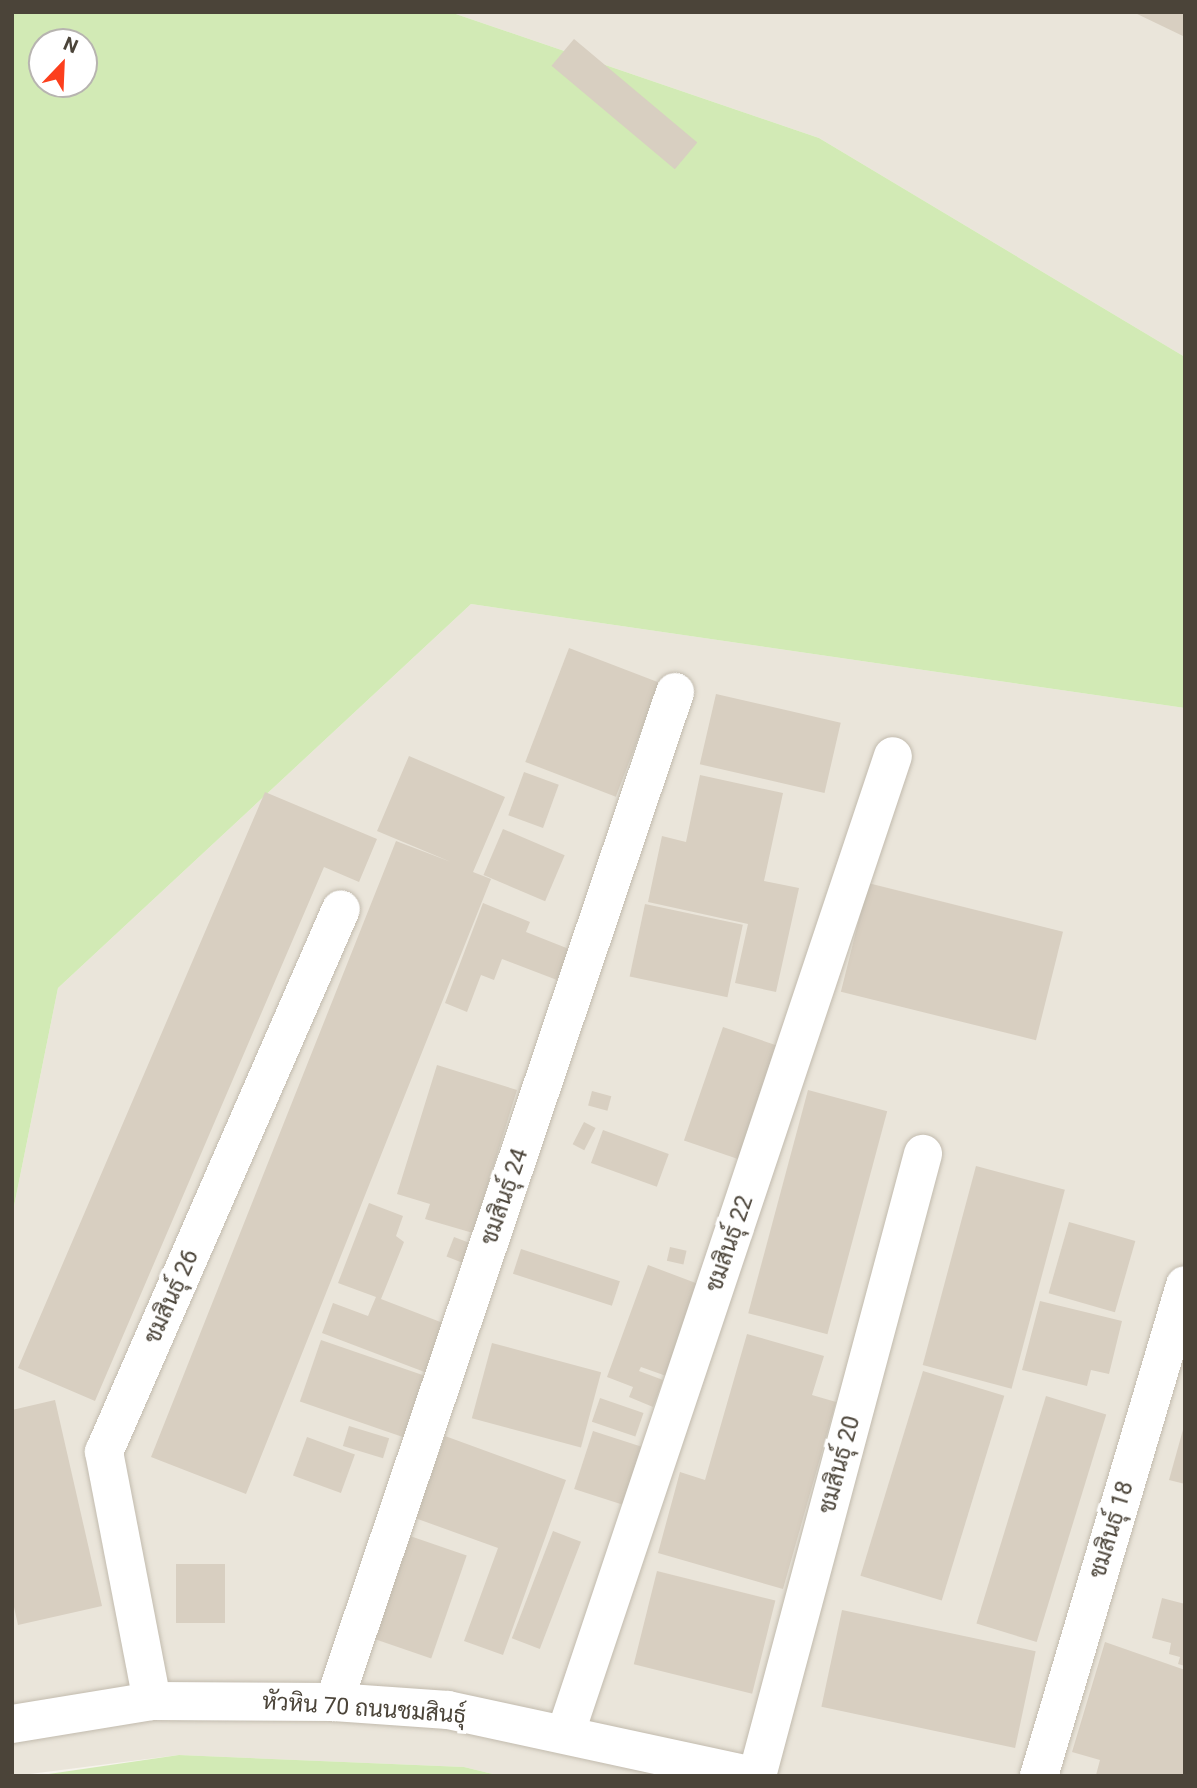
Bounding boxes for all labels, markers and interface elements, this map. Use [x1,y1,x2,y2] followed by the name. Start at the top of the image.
[28,28,98,98] north arrow
[60,32,81,58] text: N
[476,1145,534,1249] street label: ชมสินธุ์ 24
[701,1192,759,1296] street label: ชมสินธุ์ 22
[139,1246,205,1348] street label: ชมสินธุ์ 26
[814,1413,866,1517] street label: ชมสินธุ์ 20
[1084,1478,1140,1582] street label: ชมสินธุ์ 18
[261,1688,467,1730] street label: หัวหิน 70 ถนนชมสินธุ์

